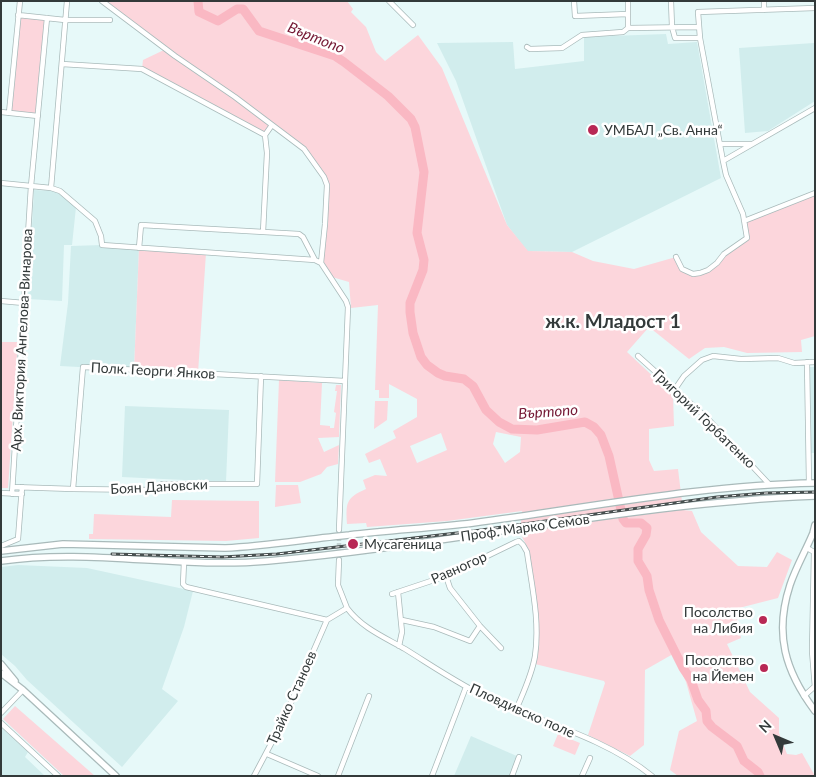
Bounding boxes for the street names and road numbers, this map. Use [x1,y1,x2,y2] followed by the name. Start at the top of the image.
[8,228,36,452] street label: Арх. Виктория Ангелова-Винарова
[90,359,216,383] street label: Полк. Георги Янков
[649,366,759,472] street label: Григорий Горбатенко
[110,476,208,498] street label: Боян Дановски
[459,511,591,545] street label: Проф. Марко Семов
[429,548,489,588] street label: Равногор
[264,648,320,748] street label: Трайко Станоев
[467,680,577,742] street label: Пловдивско поле

